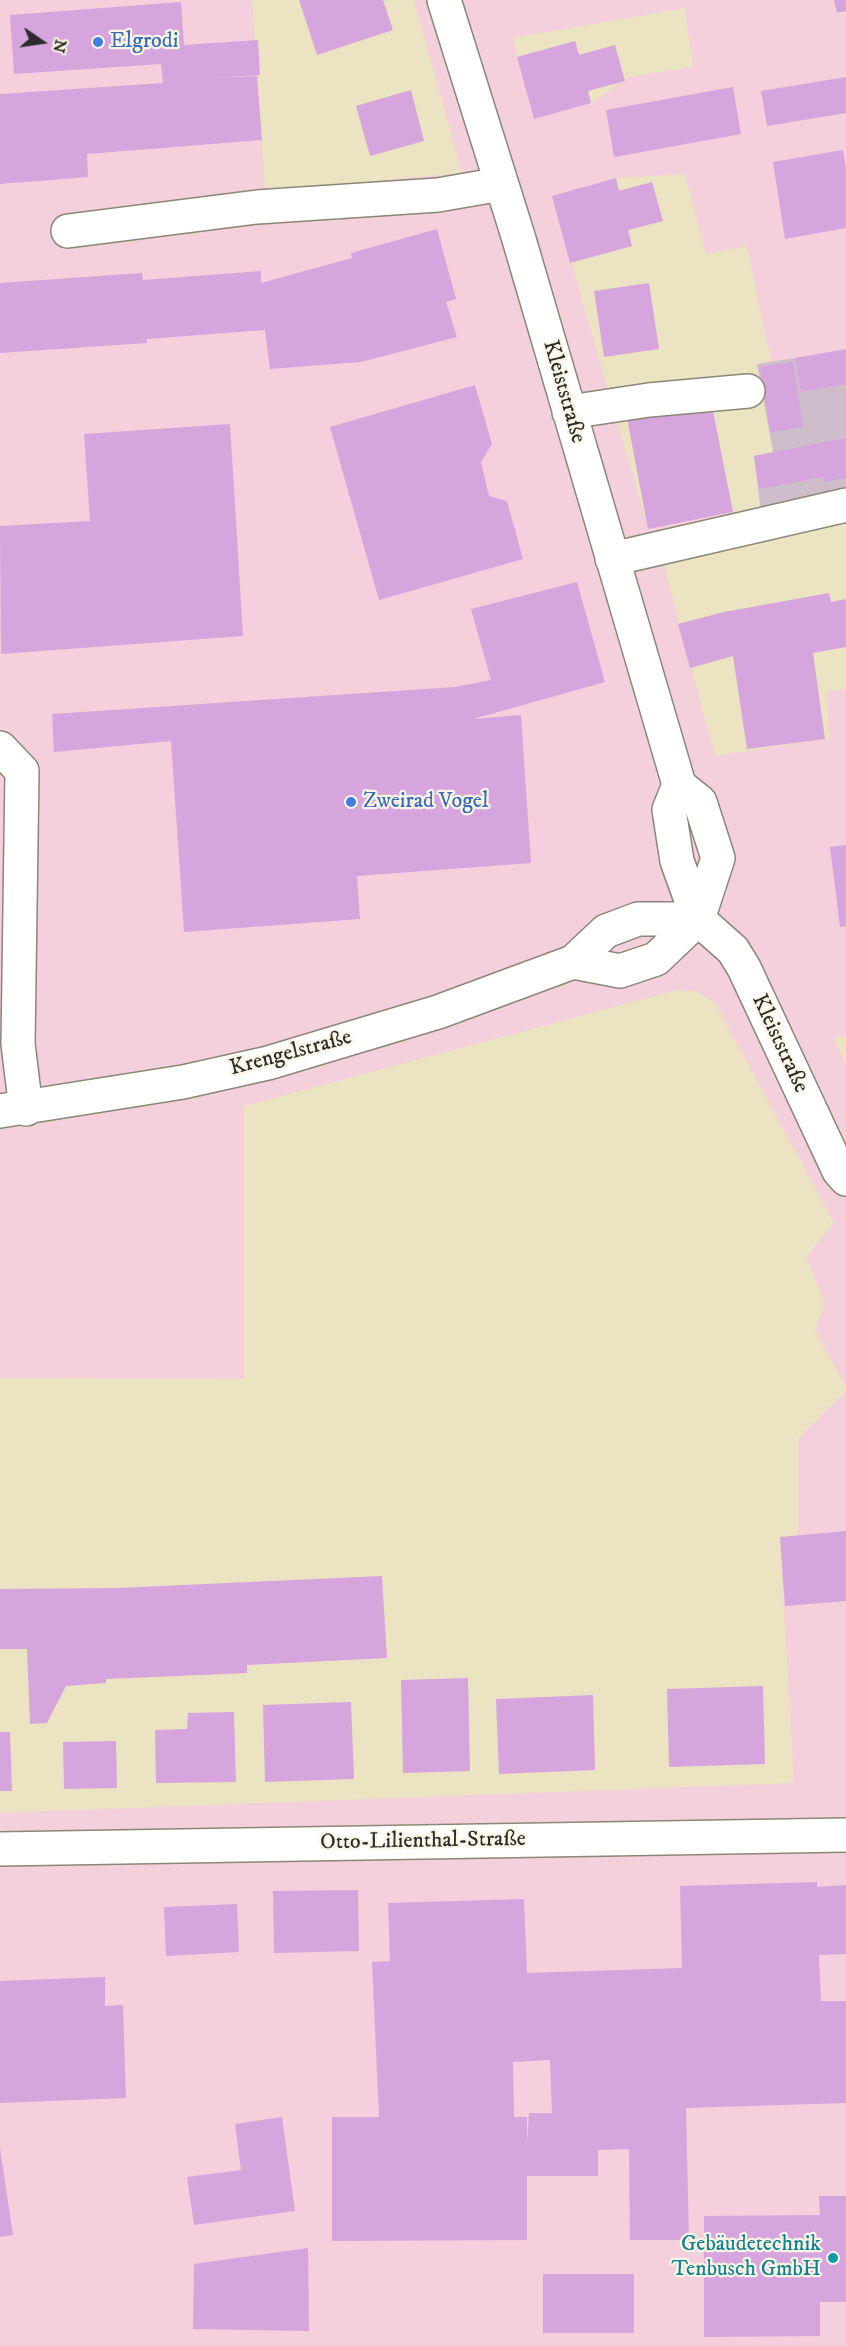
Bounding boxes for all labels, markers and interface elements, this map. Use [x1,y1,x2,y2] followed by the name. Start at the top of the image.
[12,12,72,72] north arrow
[110,29,178,55] place label: Elgrodi
[91,35,105,49] marker: Elgrodi
[48,37,71,55] text: N
[536,338,590,446] street label: Kleiststraße
[363,789,489,815] place label: Zweirad Vogel
[344,795,358,809] marker: Zweirad Vogel
[745,991,813,1097] street label: Kleiststraße
[227,1025,355,1083] street label: Krengelstraße
[320,1827,526,1857] street label: Otto-Lilienthal-Straße
[672,2232,821,2284] place label: Gebäudetechnik Tenbusch GmbH
[826,2251,840,2265] marker: Gebäudetechnik Tenbusch GmbH

